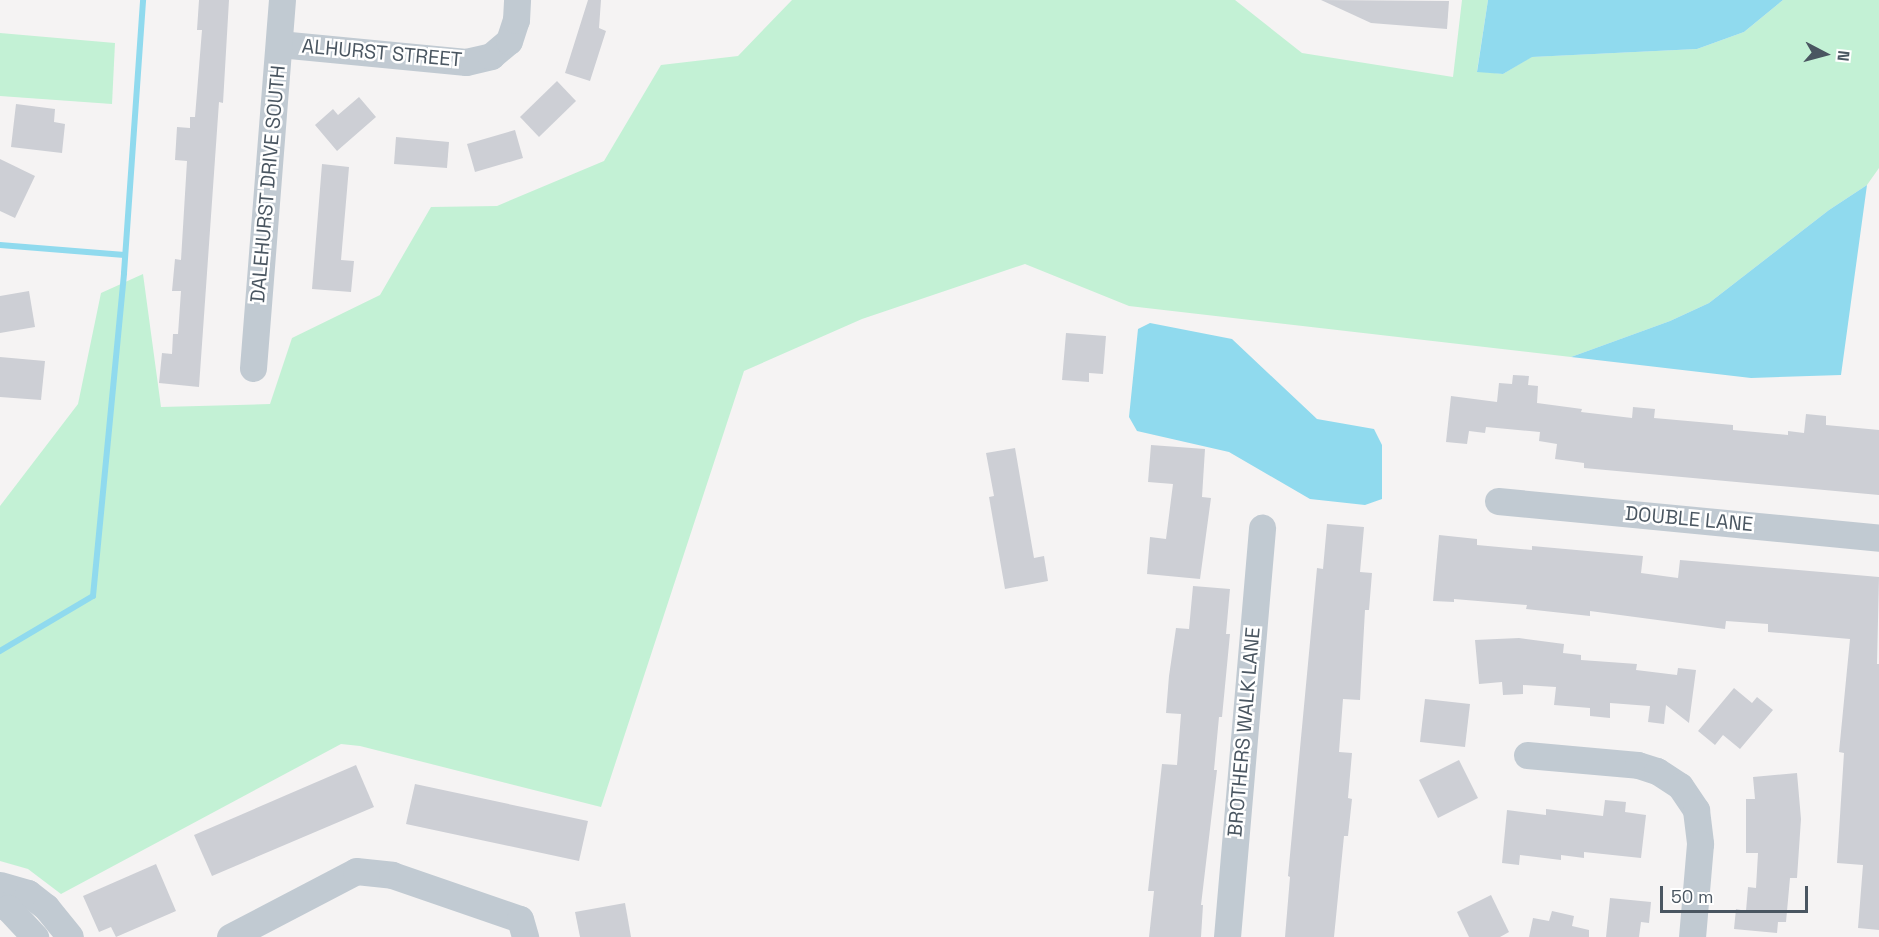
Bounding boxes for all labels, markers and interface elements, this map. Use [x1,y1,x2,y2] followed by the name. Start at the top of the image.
[1795,24,1855,84] north arrow
[301,34,463,72] street label: ALHURST STREET
[1832,49,1854,62] text: N
[246,64,290,304] street label: DALEHURST DRIVE SOUTH
[1624,501,1754,537] street label: DOUBLE LANE
[1223,626,1265,838] street label: BROTHERS WALK LANE
[1663,874,1812,912] scale bar
[1671,885,1713,908] text: 50 m

